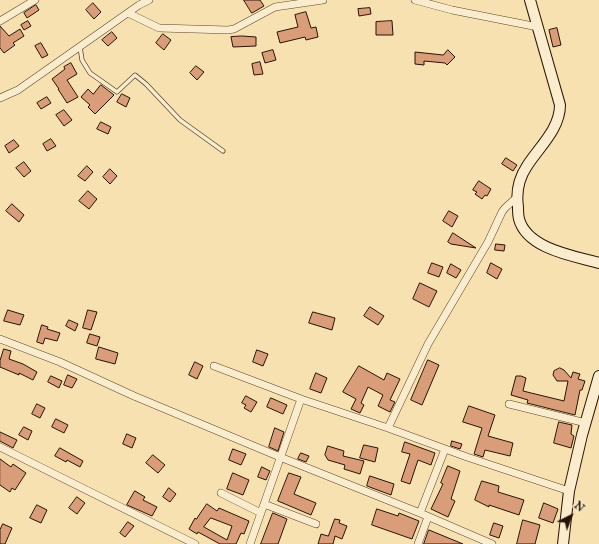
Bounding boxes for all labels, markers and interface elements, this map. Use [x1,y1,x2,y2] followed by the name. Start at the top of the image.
[551,496,591,536] north arrow
[572,499,587,515] text: N

